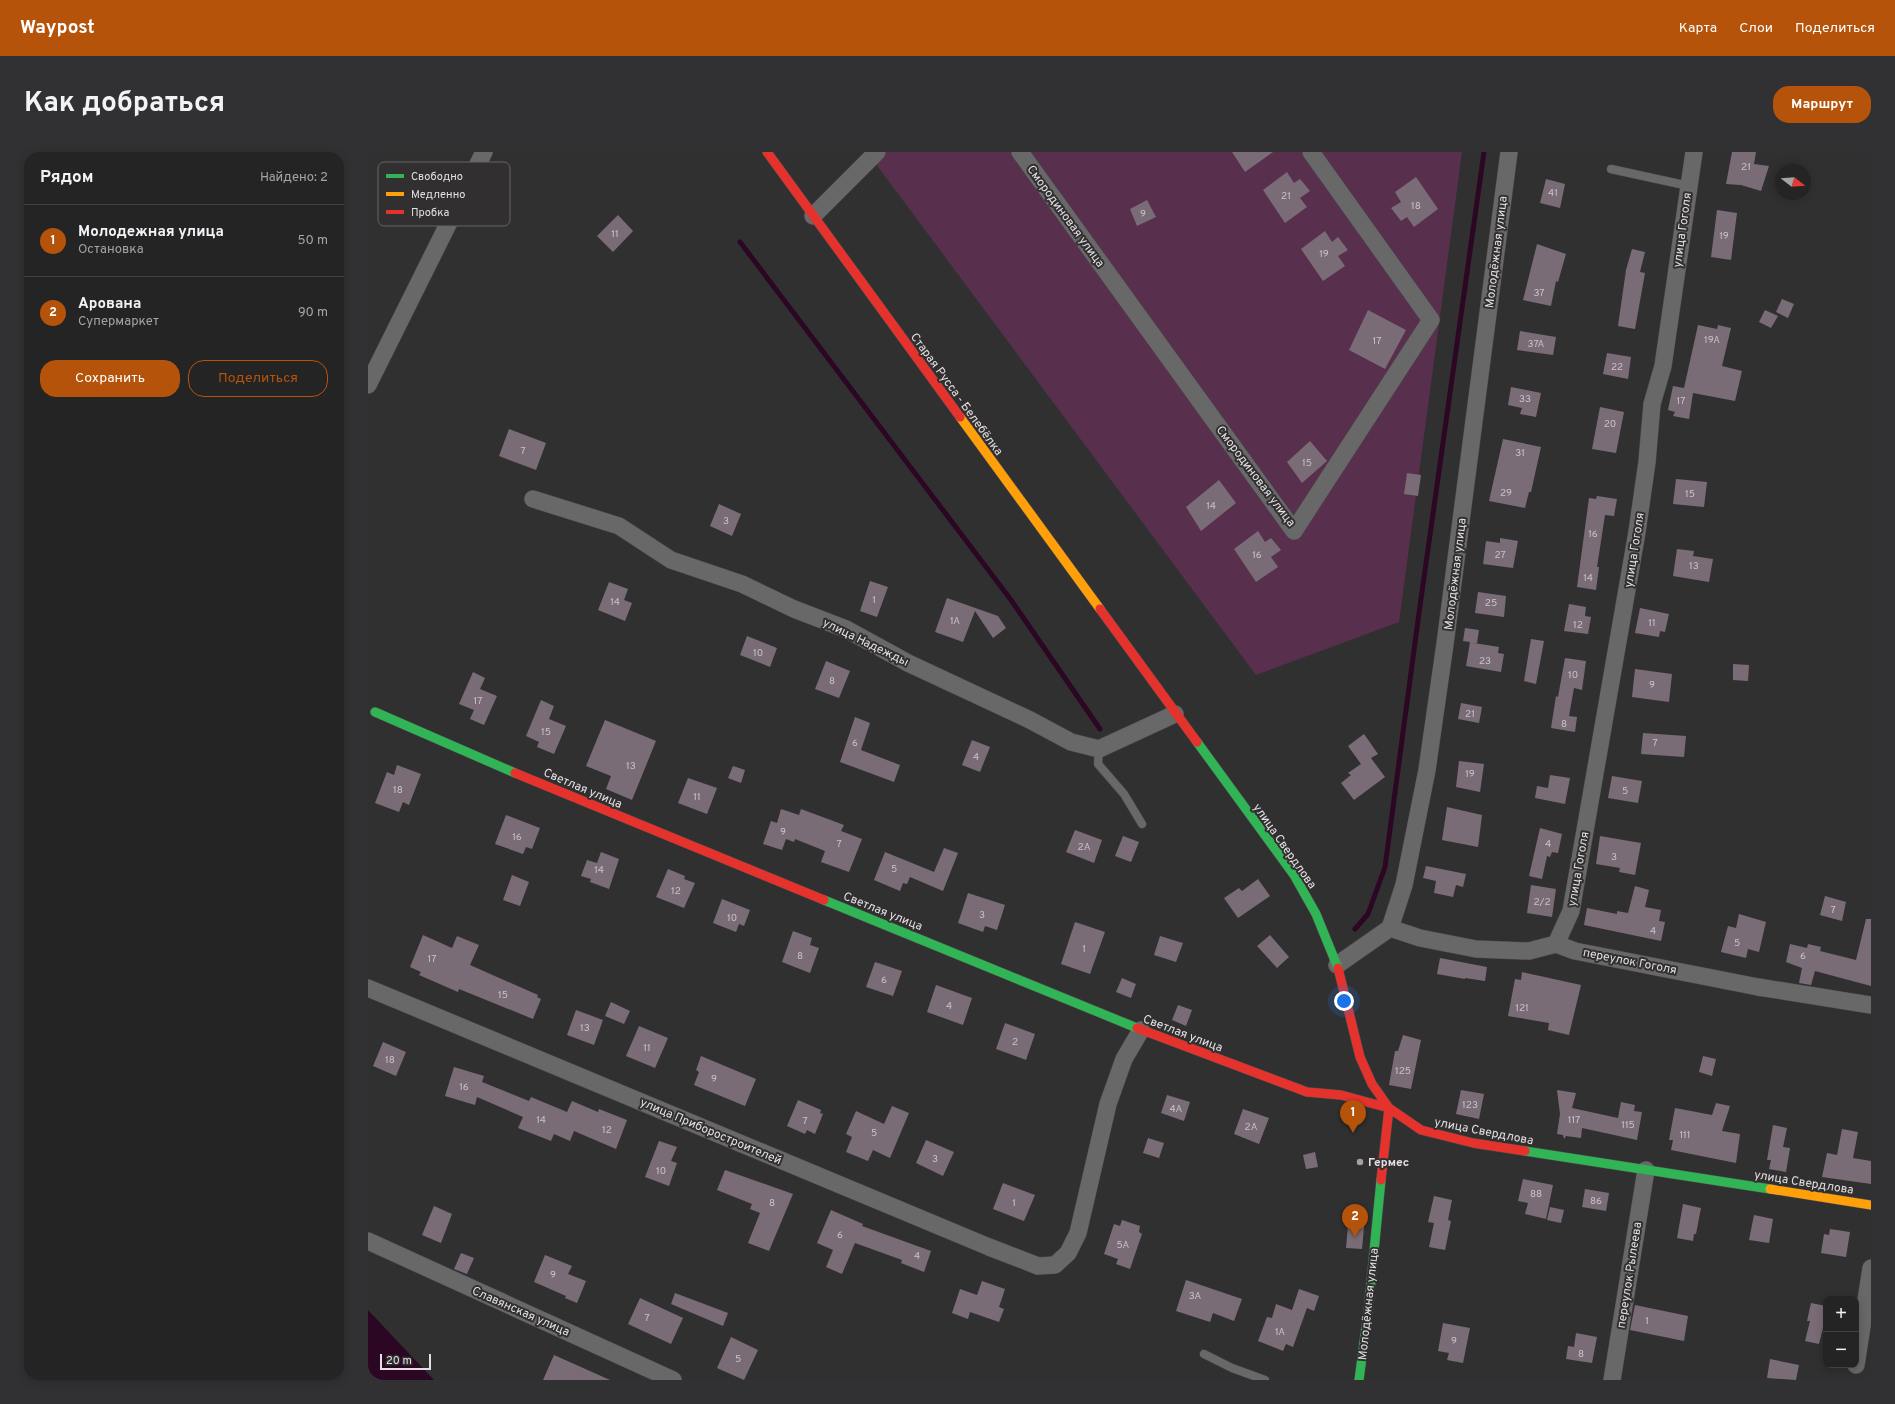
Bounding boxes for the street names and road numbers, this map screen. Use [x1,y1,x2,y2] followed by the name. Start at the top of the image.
[1023,162,1108,271] street label: Смородиновая улица
[1670,192,1696,269] street label: улица Гоголя
[1482,195,1512,309] street label: Молодёжная улица
[906,330,1006,459] street label: Старая Русса - Белебёлка
[1212,423,1298,530] street label: Смородиновая улица
[1621,511,1649,589] street label: улица Гоголя
[1441,517,1471,631] street label: Молодёжная улица
[820,615,911,671] street label: улица Надежды
[541,765,624,813] street label: Светлая улица
[1249,801,1320,892] street label: улица Свердлова
[1565,830,1593,908] street label: улица Гоголя
[841,889,925,935] street label: Светлая улица
[1581,945,1678,979] street label: переулок Гоголя
[1140,1011,1225,1056] street label: Светлая улица
[637,1095,784,1169] street label: улица Приборостроителей
[1433,1115,1535,1149] street label: улица Свердлова
[1753,1167,1855,1199] street label: улица Свердлова
[1614,1221,1646,1329] street label: переулок Рылеева
[1355,1247,1383,1361] street label: Молодёжная улица
[469,1283,572,1341] street label: Славянская улица

